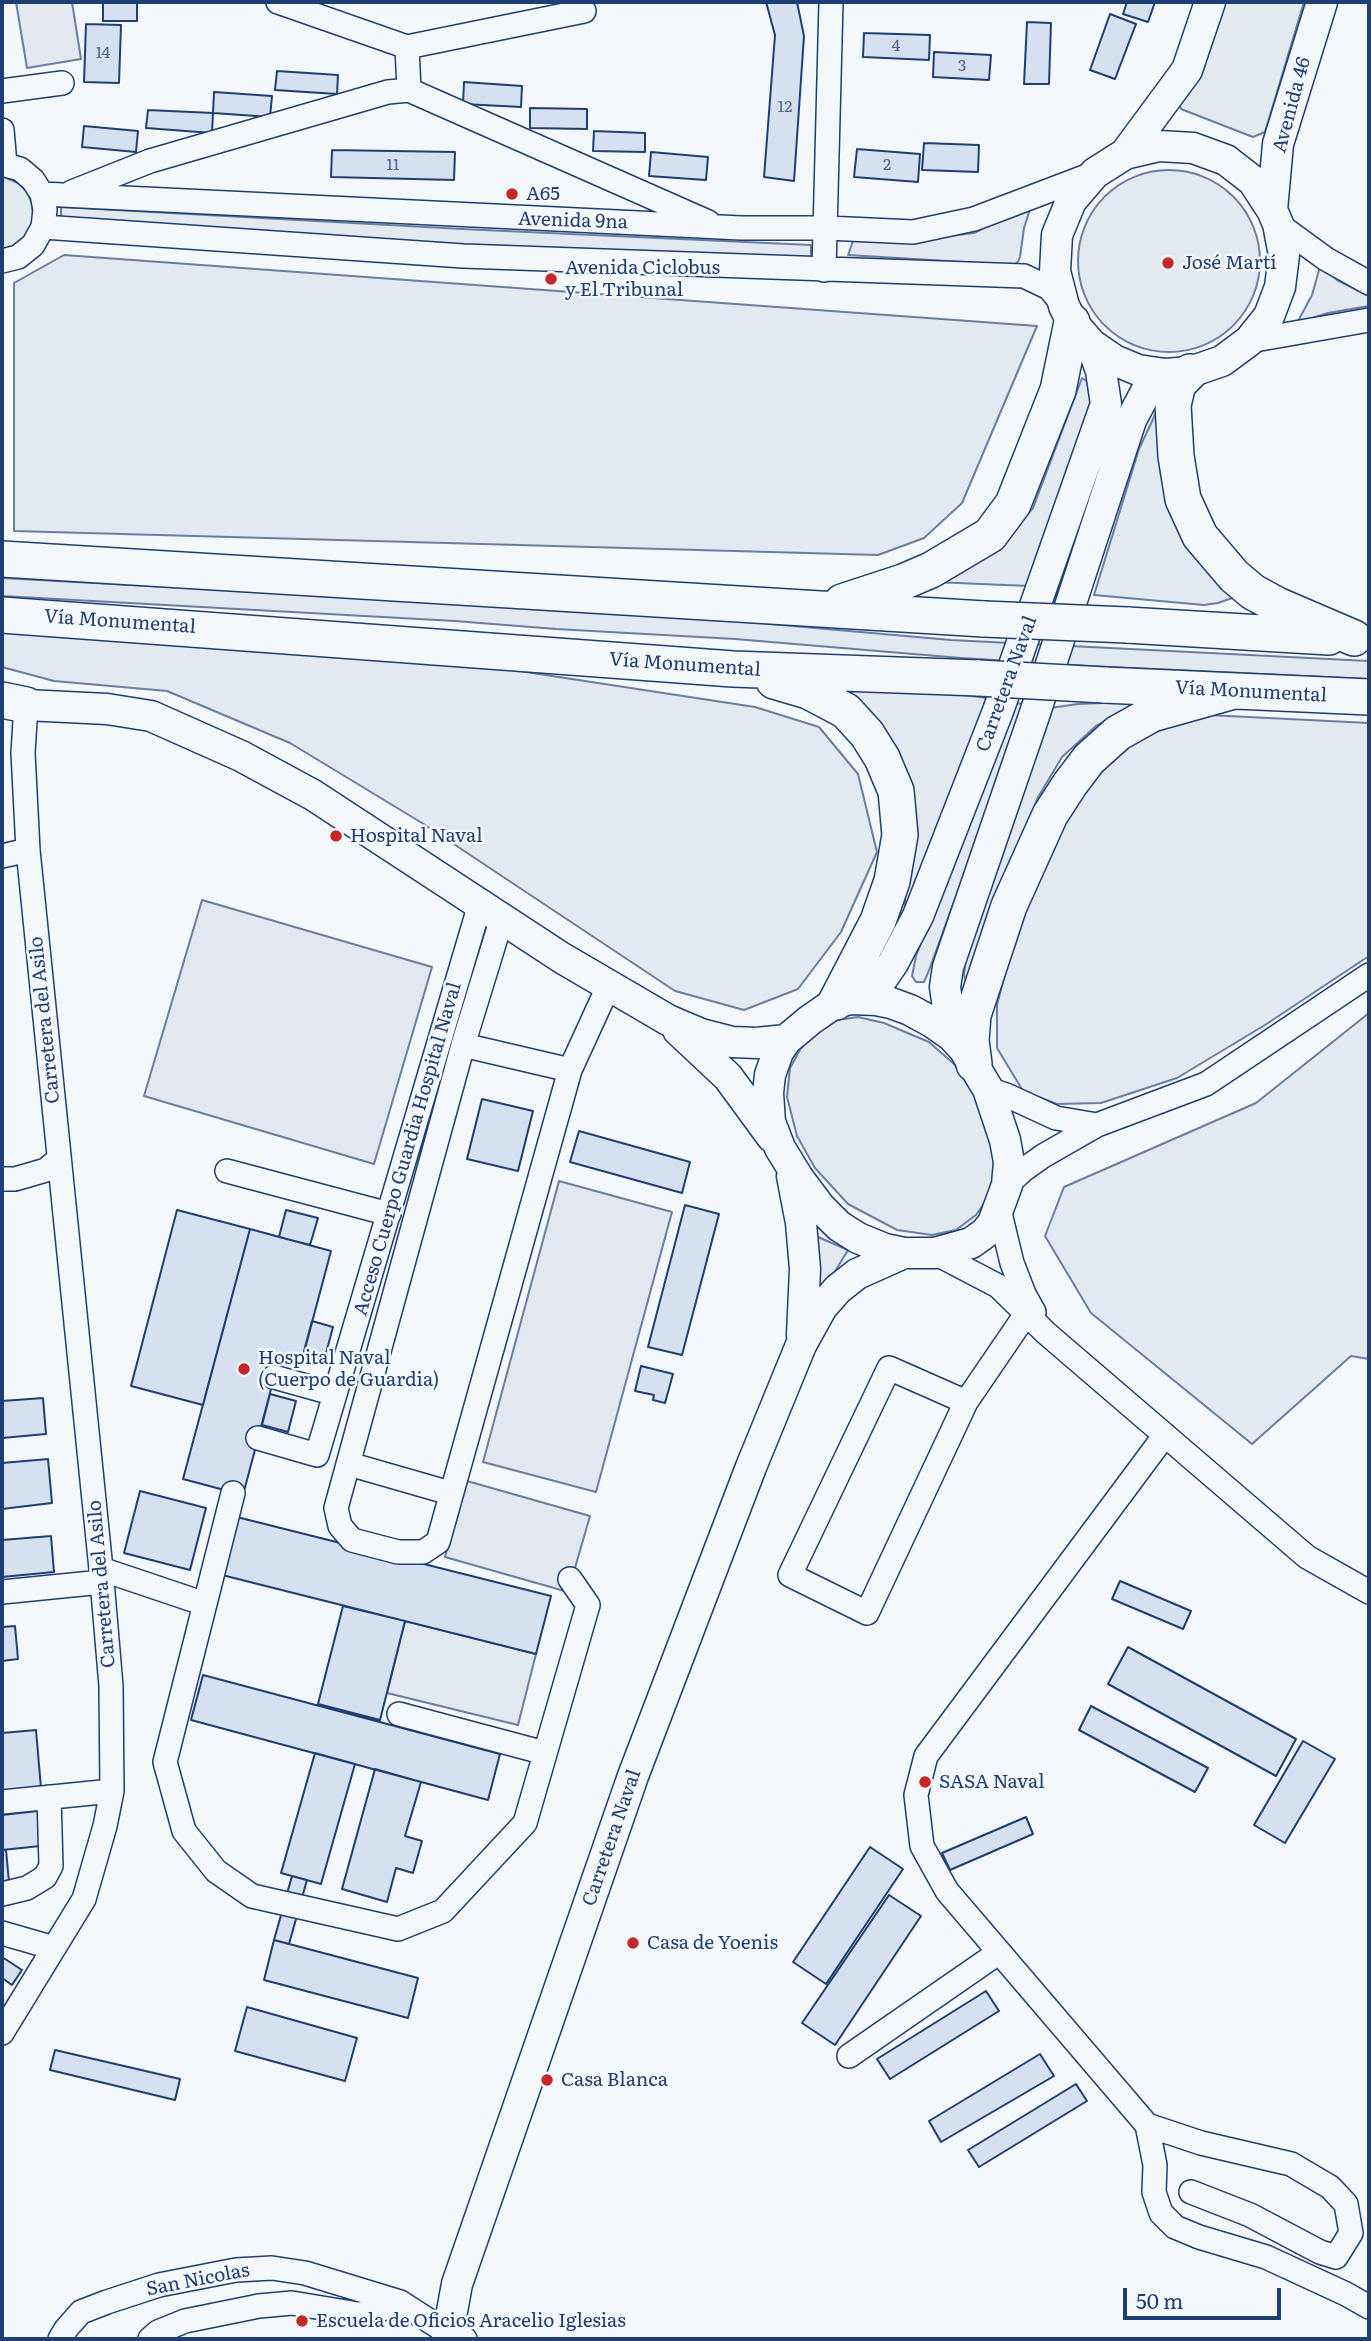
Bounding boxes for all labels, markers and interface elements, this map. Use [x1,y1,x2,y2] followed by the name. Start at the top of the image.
[892,36,900,56] house number: 4
[96,43,110,63] house number: 14
[1268,55,1316,155] street label: Avenida 46
[958,56,966,76] house number: 3
[778,97,792,117] house number: 12
[386,155,400,175] house number: 11
[883,155,891,175] house number: 2
[526,183,560,205] place label: A65
[504,186,520,202] marker: A65
[518,208,628,234] street label: Avenida 9na
[1182,252,1277,274] place label: José Martí
[1160,255,1176,271] marker: José Martí
[565,257,720,301] place label: Avenida Ciclobus y El Tribunal
[543,271,559,287] marker: Avenida Ciclobus y El Tribunal
[43,605,197,639] street label: Vía Monumental
[972,613,1042,755] street label: Carretera Naval
[608,648,762,682] street label: Vía Monumental
[1175,677,1327,707] street label: Vía Monumental
[350,825,483,847] place label: Hospital Naval
[328,828,344,844] marker: Hospital Naval
[25,935,65,1105] street label: Carretera del Asilo
[349,980,467,1318] street label: Acceso Cuerpo Guardia Hospital Naval
[258,1347,439,1391] place label: Hospital Naval (Cuerpo de Guardia)
[236,1361,252,1377] marker: Hospital Naval (Cuerpo de Guardia)
[83,1499,121,1669] street label: Carretera del Asilo
[578,1767,646,1909] street label: Carretera Naval
[939,1771,1045,1793] place label: SASA Naval
[917,1774,933,1790] marker: SASA Naval
[647,1932,778,1954] place label: Casa de Yoenis
[625,1935,641,1951] marker: Casa de Yoenis
[561,2069,668,2091] place label: Casa Blanca
[539,2072,555,2088] marker: Casa Blanca
[145,2259,251,2301] street label: San Nicolas
[1126,2274,1284,2318] scale bar
[1136,2284,1183,2315] text: 50 m
[316,2310,626,2332] place label: Escuela de Oficios Aracelio Iglesias
[294,2313,310,2329] marker: Escuela de Oficios Aracelio Iglesias

